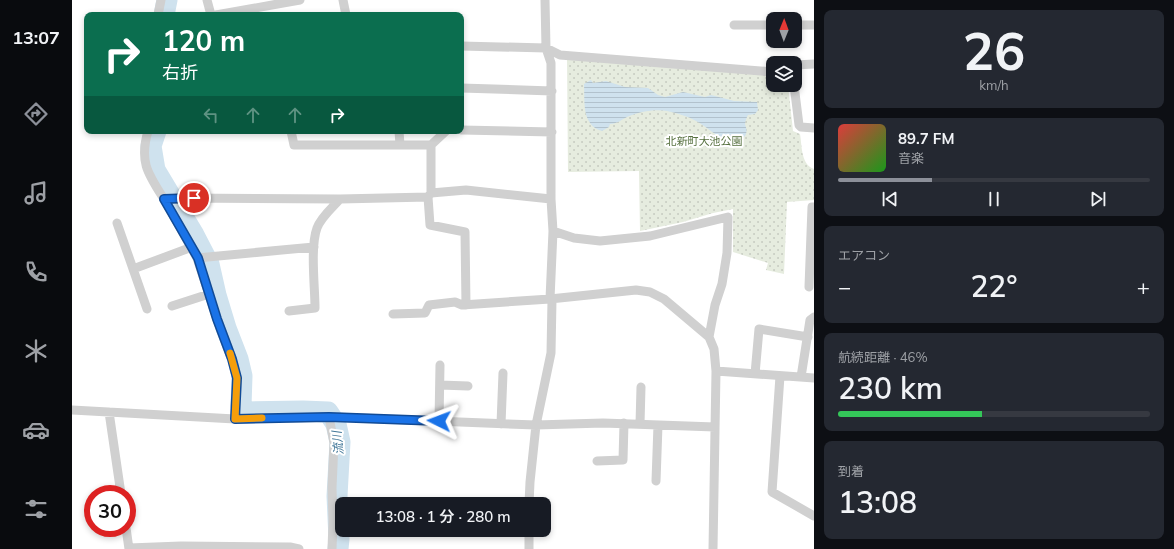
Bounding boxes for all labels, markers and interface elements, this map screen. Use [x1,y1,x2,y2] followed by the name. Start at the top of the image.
[766,12,802,48] north arrow
[766,12,802,92] map controls
[963,18,1025,83] text: 26
[162,23,245,58] text: 120 m
[12,26,60,49] text: 13:07
[96,28,148,80] icon: right
[766,56,802,92] button: layers
[162,61,198,84] text: 右折
[979,77,1009,93] text: km/h
[22,100,50,128] icon: directions
[200,104,222,126] icon: left
[242,104,264,126] icon: ahead
[284,104,306,126] icon: ahead
[326,104,348,126] icon: right
[898,129,954,148] text: 89.7 FM
[666,134,743,148] park label: 北新町大池公園
[898,150,924,166] text: 音楽
[22,179,50,207] icon: music
[177,181,211,215] pin
[183,187,205,209] icon: arrive
[879,188,901,210] icon: previous
[983,188,1005,210] icon: pause
[1087,188,1109,210] icon: next
[838,247,890,263] text: エアコン
[22,258,50,286] icon: phone
[970,267,1018,305] text: 22°
[838,273,851,301] text: −
[1137,273,1150,301] text: +
[22,337,50,365] icon: climate
[838,349,928,365] text: 航続距離 · 46%
[838,369,943,407] text: 230 km
[418,400,460,442] position arrow
[22,416,50,444] icon: car
[329,428,346,456] water label: 流川
[838,463,864,479] text: 到着
[838,483,917,521] text: 13:08
[84,485,136,537] speed limit sign: 30
[22,495,50,523] icon: filters
[375,507,511,526] text: 13:08 · 1 分 · 280 m

